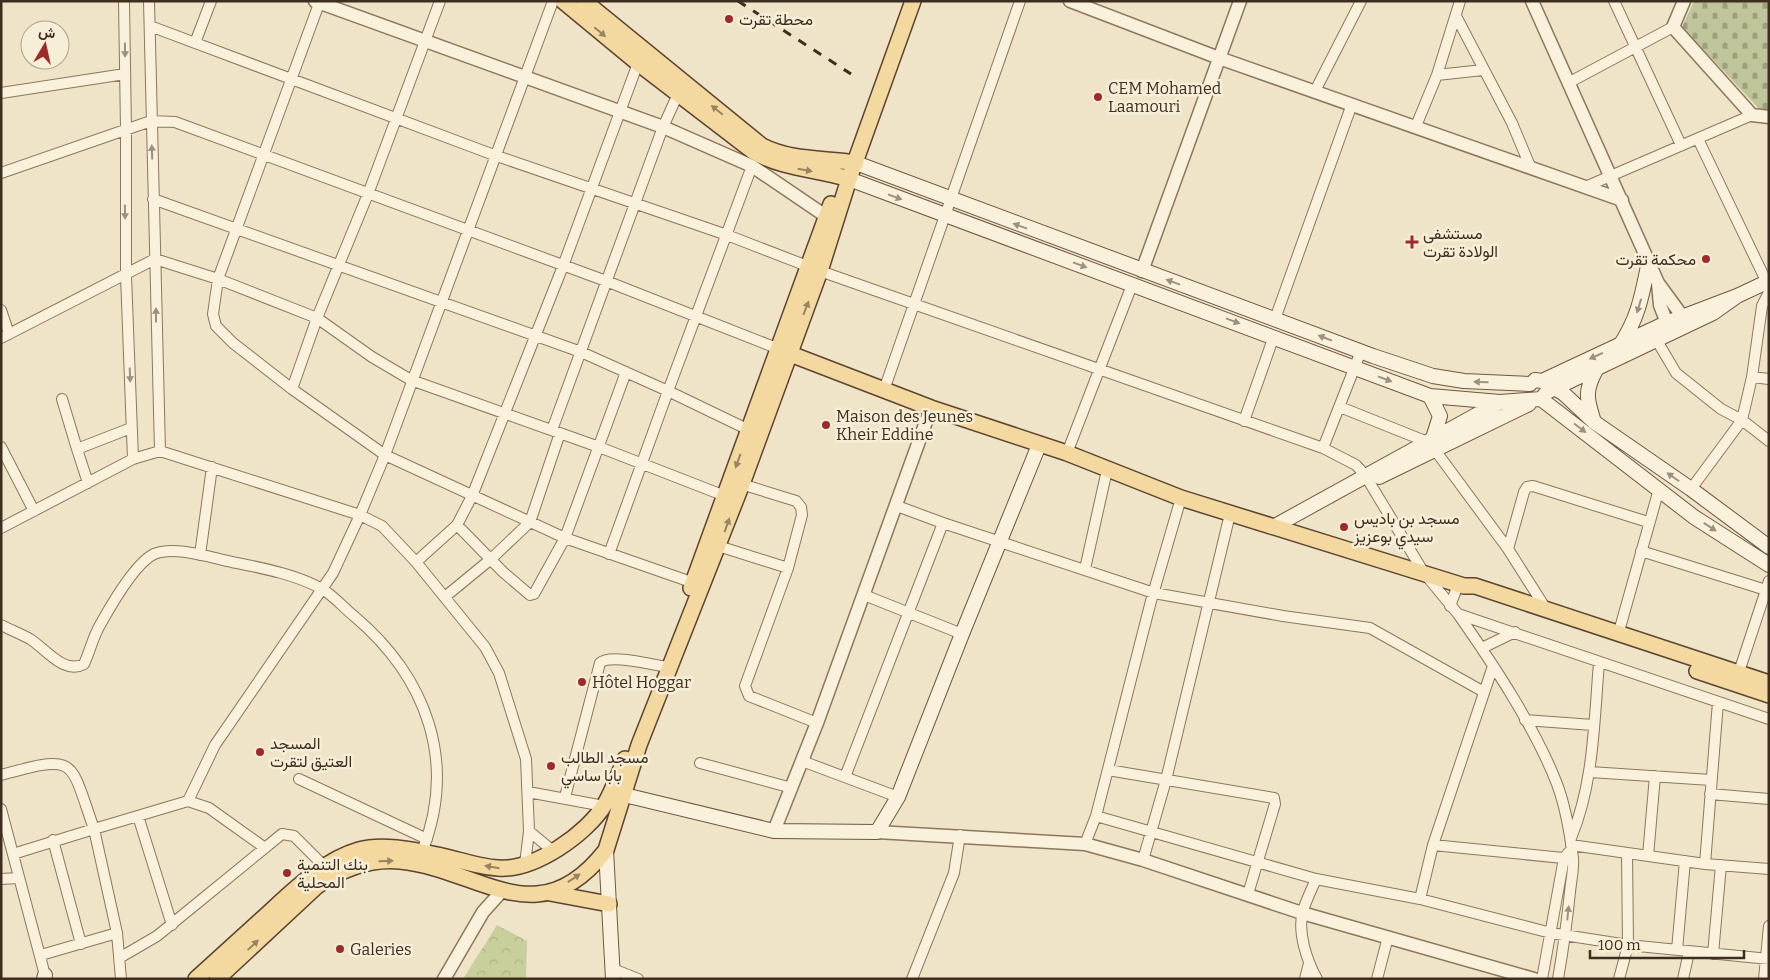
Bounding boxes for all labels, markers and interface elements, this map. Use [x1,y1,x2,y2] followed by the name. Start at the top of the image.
[739,10,813,30] place label: محطة تقرت
[723,13,735,25] marker: محطة تقرت
[20,20,70,70] north arrow
[37,23,57,42] text: ش
[593,27,606,38] one-way arrow
[121,42,129,58] one-way arrow
[1108,79,1222,116] place label: CEM Mohamed Laamouri
[1092,91,1104,103] marker: CEM Mohamed Laamouri
[710,104,723,115] one-way arrow
[147,144,155,160] one-way arrow
[798,167,814,175] one-way arrow
[888,193,903,201] one-way arrow
[121,205,129,221] one-way arrow
[1013,222,1028,229] one-way arrow
[1423,224,1498,262] place label: مستشفى الولادة تقرت
[1405,235,1419,249] marker: مستشفى الولادة تقرت
[1616,250,1696,270] place label: محكمة تقرت
[1700,253,1712,265] marker: محكمة تقرت
[1073,261,1088,269] one-way arrow
[1165,278,1180,286] one-way arrow
[1634,299,1642,314] one-way arrow
[803,300,810,315] one-way arrow
[152,306,160,322] one-way arrow
[1225,318,1240,325] one-way arrow
[1318,334,1333,341] one-way arrow
[1589,353,1603,361] one-way arrow
[126,367,134,383] one-way arrow
[1377,376,1392,383] one-way arrow
[1473,378,1489,386] one-way arrow
[836,407,973,444] place label: Maison des Jeunes Kheir Eddine
[820,419,832,431] marker: Maison des Jeunes Kheir Eddine
[1573,423,1586,434] one-way arrow
[734,454,742,469] one-way arrow
[1666,472,1680,482] one-way arrow
[1353,509,1459,550] place label: مسجد بن باديس سيدي بوعزيز
[724,517,731,532] one-way arrow
[1338,521,1350,533] marker: مسجد بن باديس سيدي بوعزيز
[1703,522,1716,532] one-way arrow
[592,673,691,692] place label: Hôtel Hoggar
[576,676,588,688] marker: Hôtel Hoggar
[270,734,352,772] place label: المسجد العتيق لتقرت
[254,746,266,758] marker: المسجد العتيق لتقرت
[561,748,648,789] place label: مسجد الطالب بابا ساسي
[545,760,557,772] marker: مسجد الطالب بابا ساسي
[297,855,368,892] place label: بنك التنمية المحلية
[378,857,394,865] one-way arrow
[484,862,500,870] one-way arrow
[281,867,293,879] marker: بنك التنمية المحلية
[568,873,581,883] one-way arrow
[1564,905,1572,921] one-way arrow
[1590,928,1744,960] scale bar
[1598,936,1641,954] text: 100 m
[246,939,258,951] one-way arrow
[350,940,412,959] place label: Galeries
[334,943,346,955] marker: Galeries

